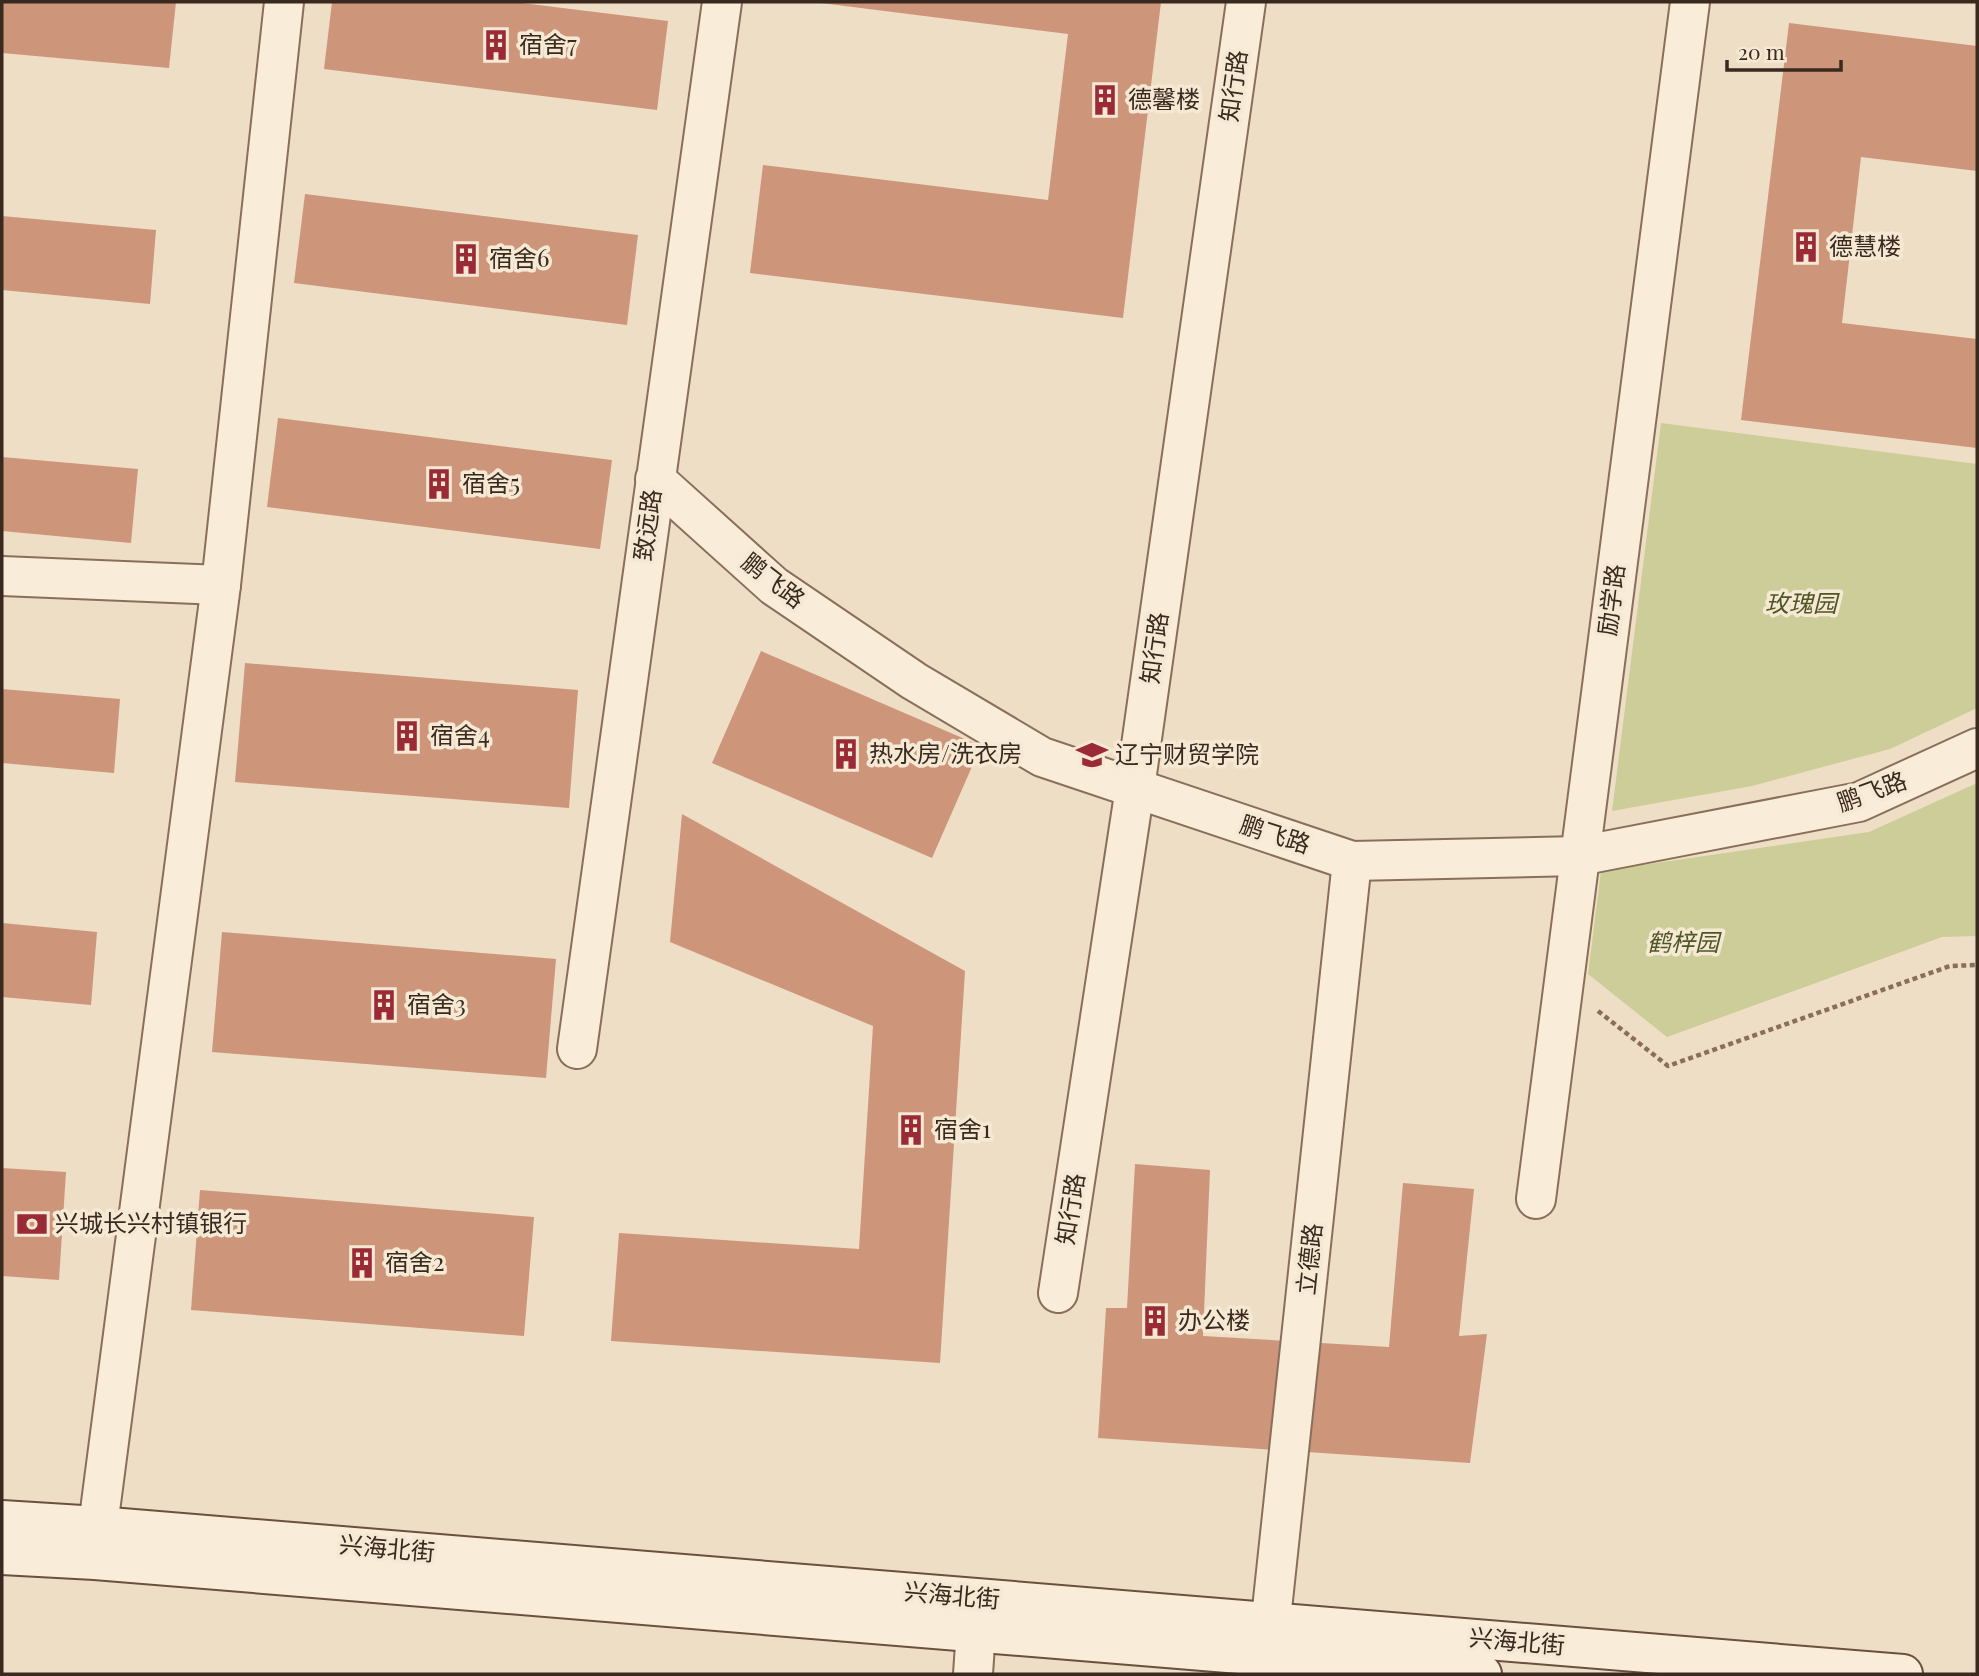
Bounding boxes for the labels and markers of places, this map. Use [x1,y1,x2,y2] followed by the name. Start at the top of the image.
[519,27,577,59] place label: 宿舍7
[479,28,513,62] building icon: 宿舍7
[1128,82,1200,114] place label: 德馨楼
[1088,83,1122,117] building icon: 德馨楼
[1829,229,1901,261] place label: 德慧楼
[1789,230,1823,264] building icon: 德慧楼
[489,241,549,273] place label: 宿舍6
[449,242,483,276] building icon: 宿舍6
[462,466,520,498] place label: 宿舍5
[422,467,456,501] building icon: 宿舍5
[430,718,490,750] place label: 宿舍4
[390,719,424,753] building icon: 宿舍4
[869,736,1022,768] place label: 热水房/洗衣房
[829,737,863,771] building icon: 热水房/洗衣房
[1115,737,1259,769] place label: 辽宁财贸学院
[1075,738,1109,772] school or university icon: 辽宁财贸学院
[407,987,466,1019] place label: 宿舍3
[367,988,401,1022] building icon: 宿舍3
[934,1112,991,1144] place label: 宿舍1
[894,1113,928,1147] building icon: 宿舍1
[55,1206,247,1238] place label: 兴城长兴村镇银行
[15,1207,49,1241] bank icon: 兴城长兴村镇银行
[385,1245,445,1277] place label: 宿舍2
[345,1246,379,1280] building icon: 宿舍2
[1178,1303,1250,1335] place label: 办公楼
[1138,1304,1172,1338] building icon: 办公楼

